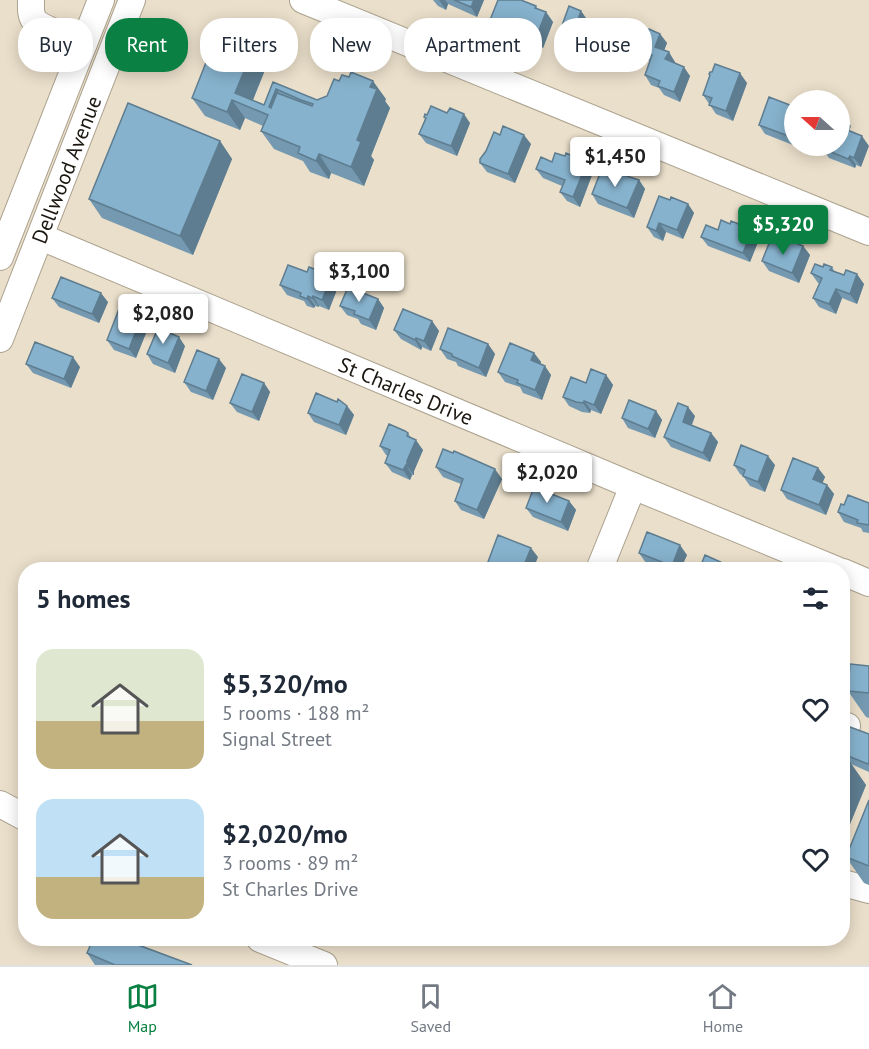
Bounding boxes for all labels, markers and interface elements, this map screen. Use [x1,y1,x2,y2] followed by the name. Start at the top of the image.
[18,18,93,72] chip: Buy
[105,18,188,72] chip: Rent
[200,18,298,72] chip: Filters
[310,18,392,72] chip: New
[404,18,542,72] chip: Apartment
[554,18,652,72] chip: House
[784,90,850,156] north arrow
[784,90,850,156] map controls
[25,92,107,247] street label: Dellwood Avenue
[566,137,664,188] pin: $1,450
[584,143,646,169] text: $1,450
[734,205,832,256] pin: $5,320
[752,211,814,237] text: $5,320
[310,252,408,303] pin: $3,100
[328,258,390,284] text: $3,100
[114,294,212,345] pin: $2,080
[132,300,194,326] text: $2,080
[335,350,477,431] street label: St Charles Drive
[498,453,596,504] pin: $2,020
[516,459,578,485] text: $2,020
[36,582,131,615] text: 5 homes
[799,582,832,615] icon: filters
[222,667,348,700] text: $5,320/mo
[84,673,156,745] icon: home
[799,693,832,726] icon: heart
[222,700,369,726] text: 5 rooms · 188 m²
[222,726,332,752] text: Signal Street
[222,817,348,850] text: $2,020/mo
[84,823,156,895] icon: home
[799,843,832,876] icon: heart
[222,850,358,876] text: 3 rooms · 89 m²
[222,876,358,902] text: St Charles Drive
[126,980,159,1036] tab: Map
[410,980,451,1036] tab: Saved
[703,980,743,1036] tab: Home

